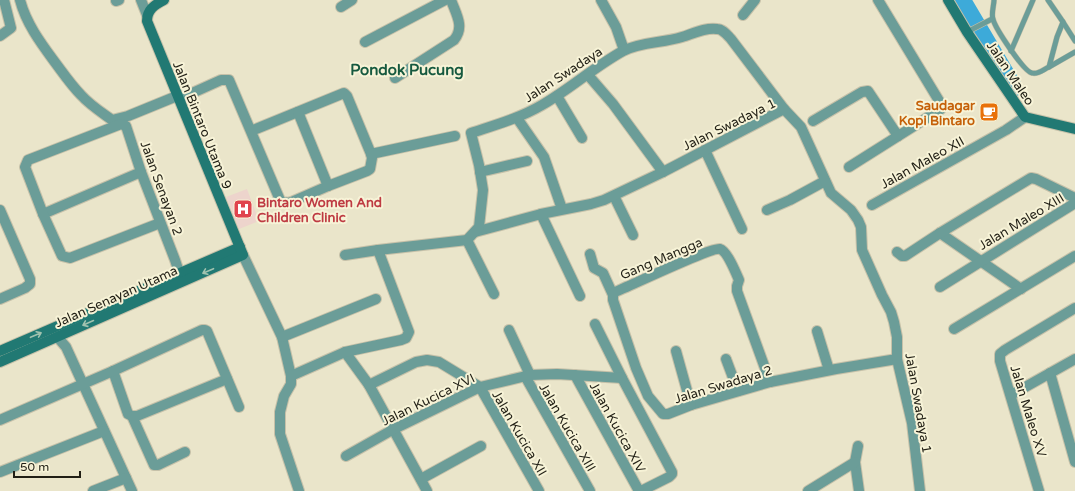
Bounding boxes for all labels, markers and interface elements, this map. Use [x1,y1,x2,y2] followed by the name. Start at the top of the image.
[983,39,1037,109] street label: Jalan Maleo
[521,44,606,106] street label: Jalan Swadaya
[169,59,235,192] street label: Jalan Bintaro Utama 9
[350,61,464,80] district label: Pondok Pucung
[680,95,779,154] street label: Jalan Swadaya 1
[899,98,976,129] place label: Saudagar Kopi Bintaro
[978,101,1000,123] cafe icon: Saudagar Kopi Bintaro
[878,133,967,192] street label: Jalan Maleo XII
[137,139,186,238] street label: Jalan Senayan 2
[976,190,1067,254] street label: Jalan Maleo XIII
[257,195,382,226] place label: Bintaro Women And Children Clinic
[232,198,254,220] hospital icon: Bintaro Women And Children Clinic
[618,234,705,284] street label: Gang Mangga
[53,263,180,331] street label: Jalan Senayan Utama
[202,268,214,275] one-way arrow
[83,320,95,327] one-way arrow
[29,331,41,339] one-way arrow
[901,352,935,455] street label: Jalan Swadaya 1
[672,362,774,407] street label: Jalan Swadaya 2
[1006,363,1050,459] street label: Jalan Maleo XV
[379,370,478,429] street label: Jalan Kucica XVI
[586,379,649,476] street label: Jalan Kucica XIV
[535,380,599,475] street label: Jalan Kucica XIII
[488,388,550,479] street label: Jalan Kucica XII
[14,453,80,479] scale bar
[20,460,49,474] text: 50 m

